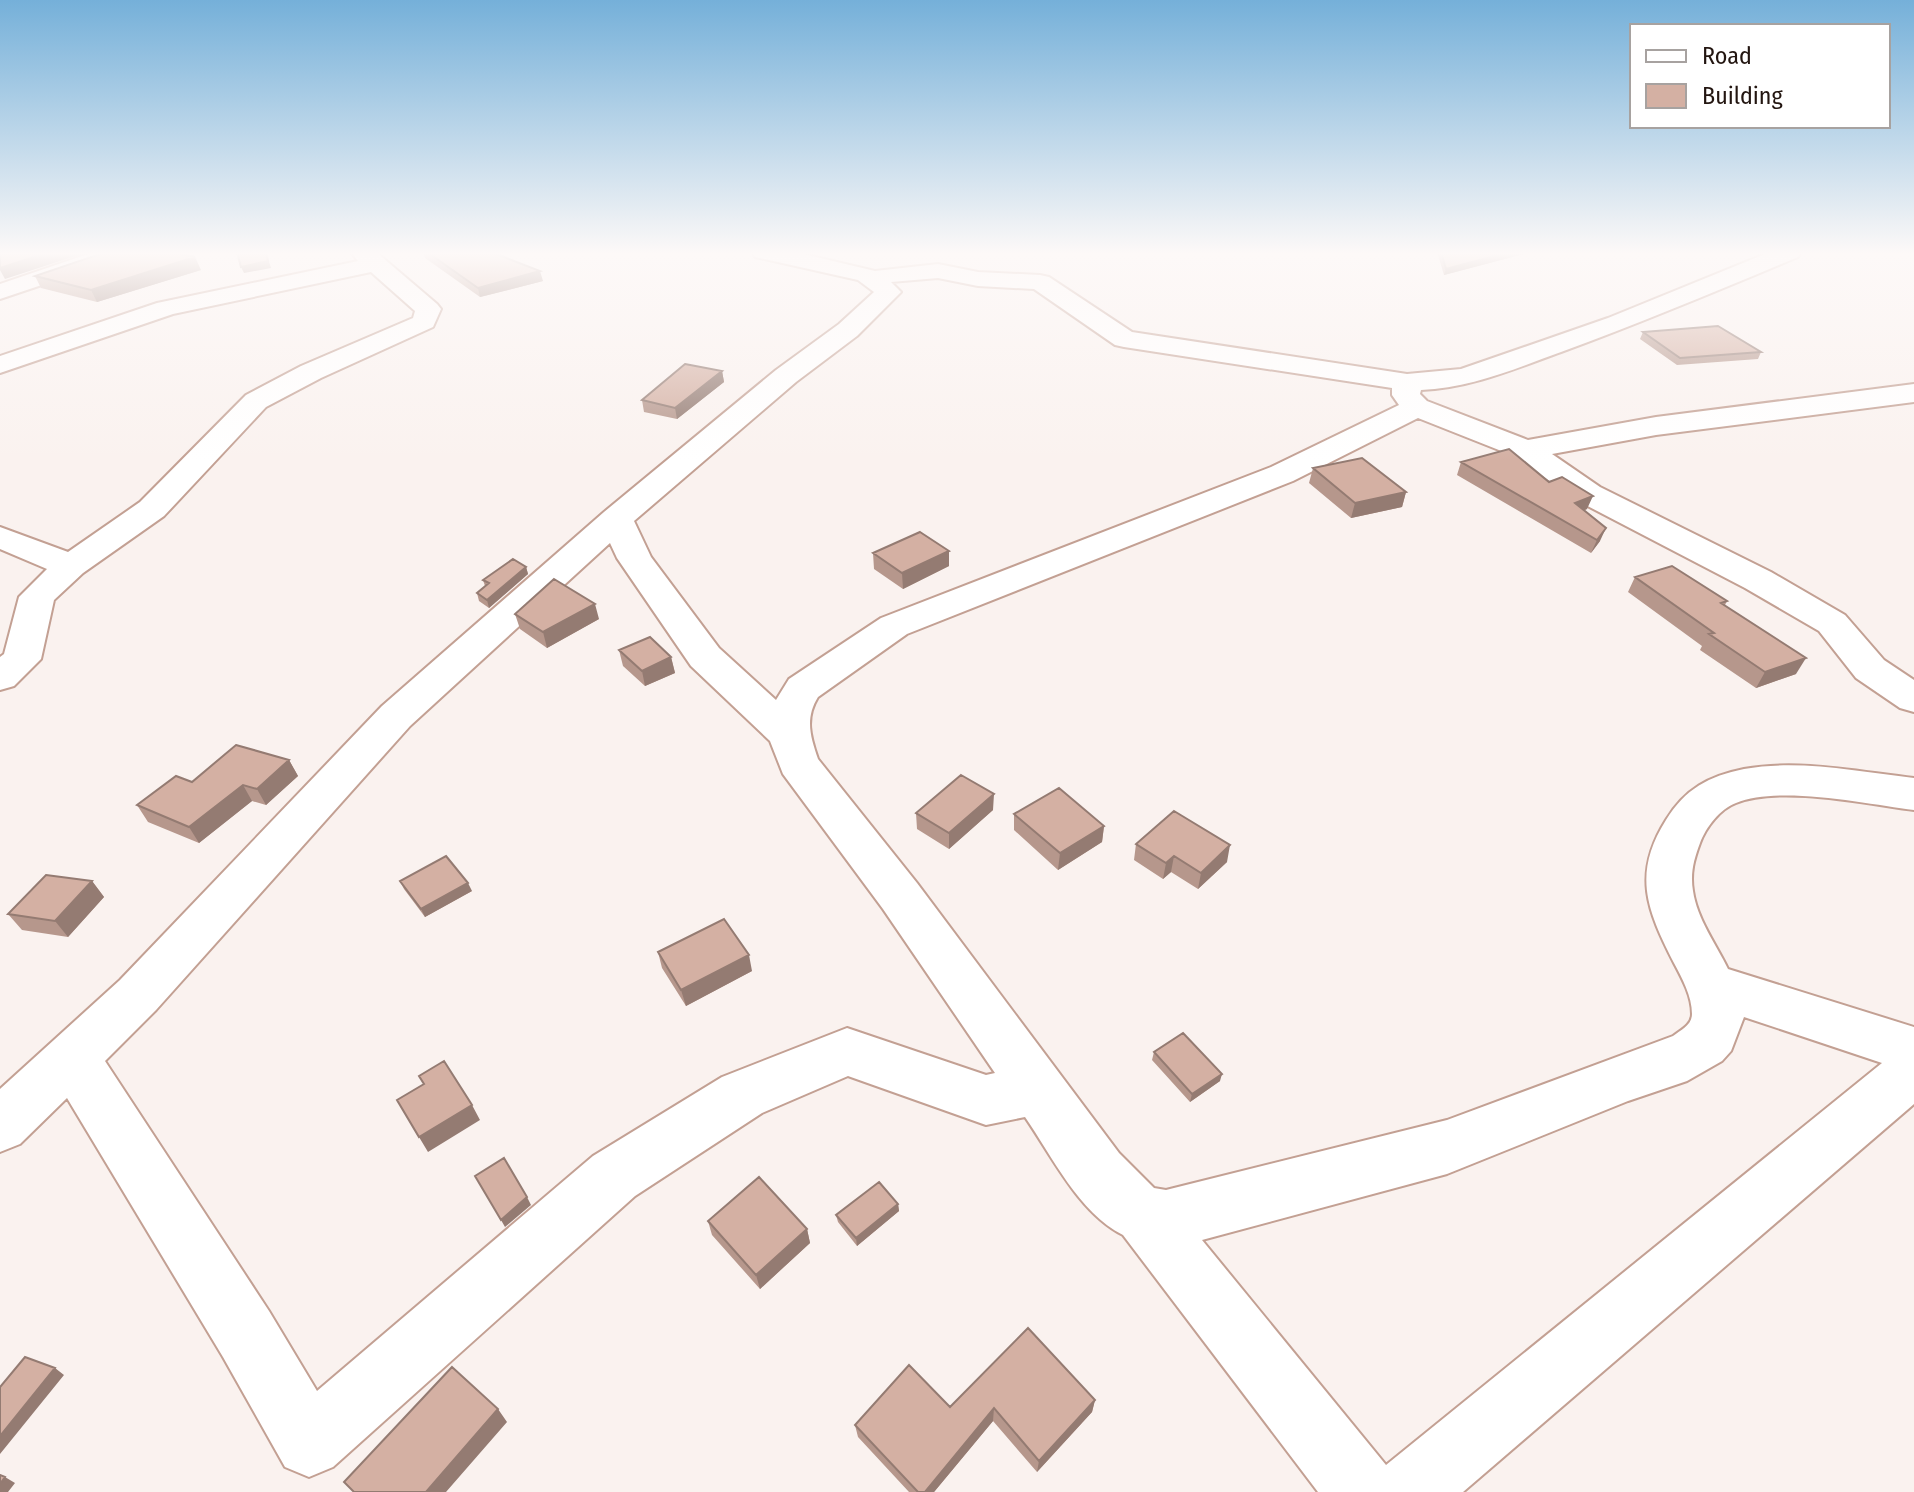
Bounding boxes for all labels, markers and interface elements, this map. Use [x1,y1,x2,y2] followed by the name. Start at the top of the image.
[1630,24,1890,128] legend
[1702,42,1752,70] text: Road
[1702,82,1784,110] text: Building

